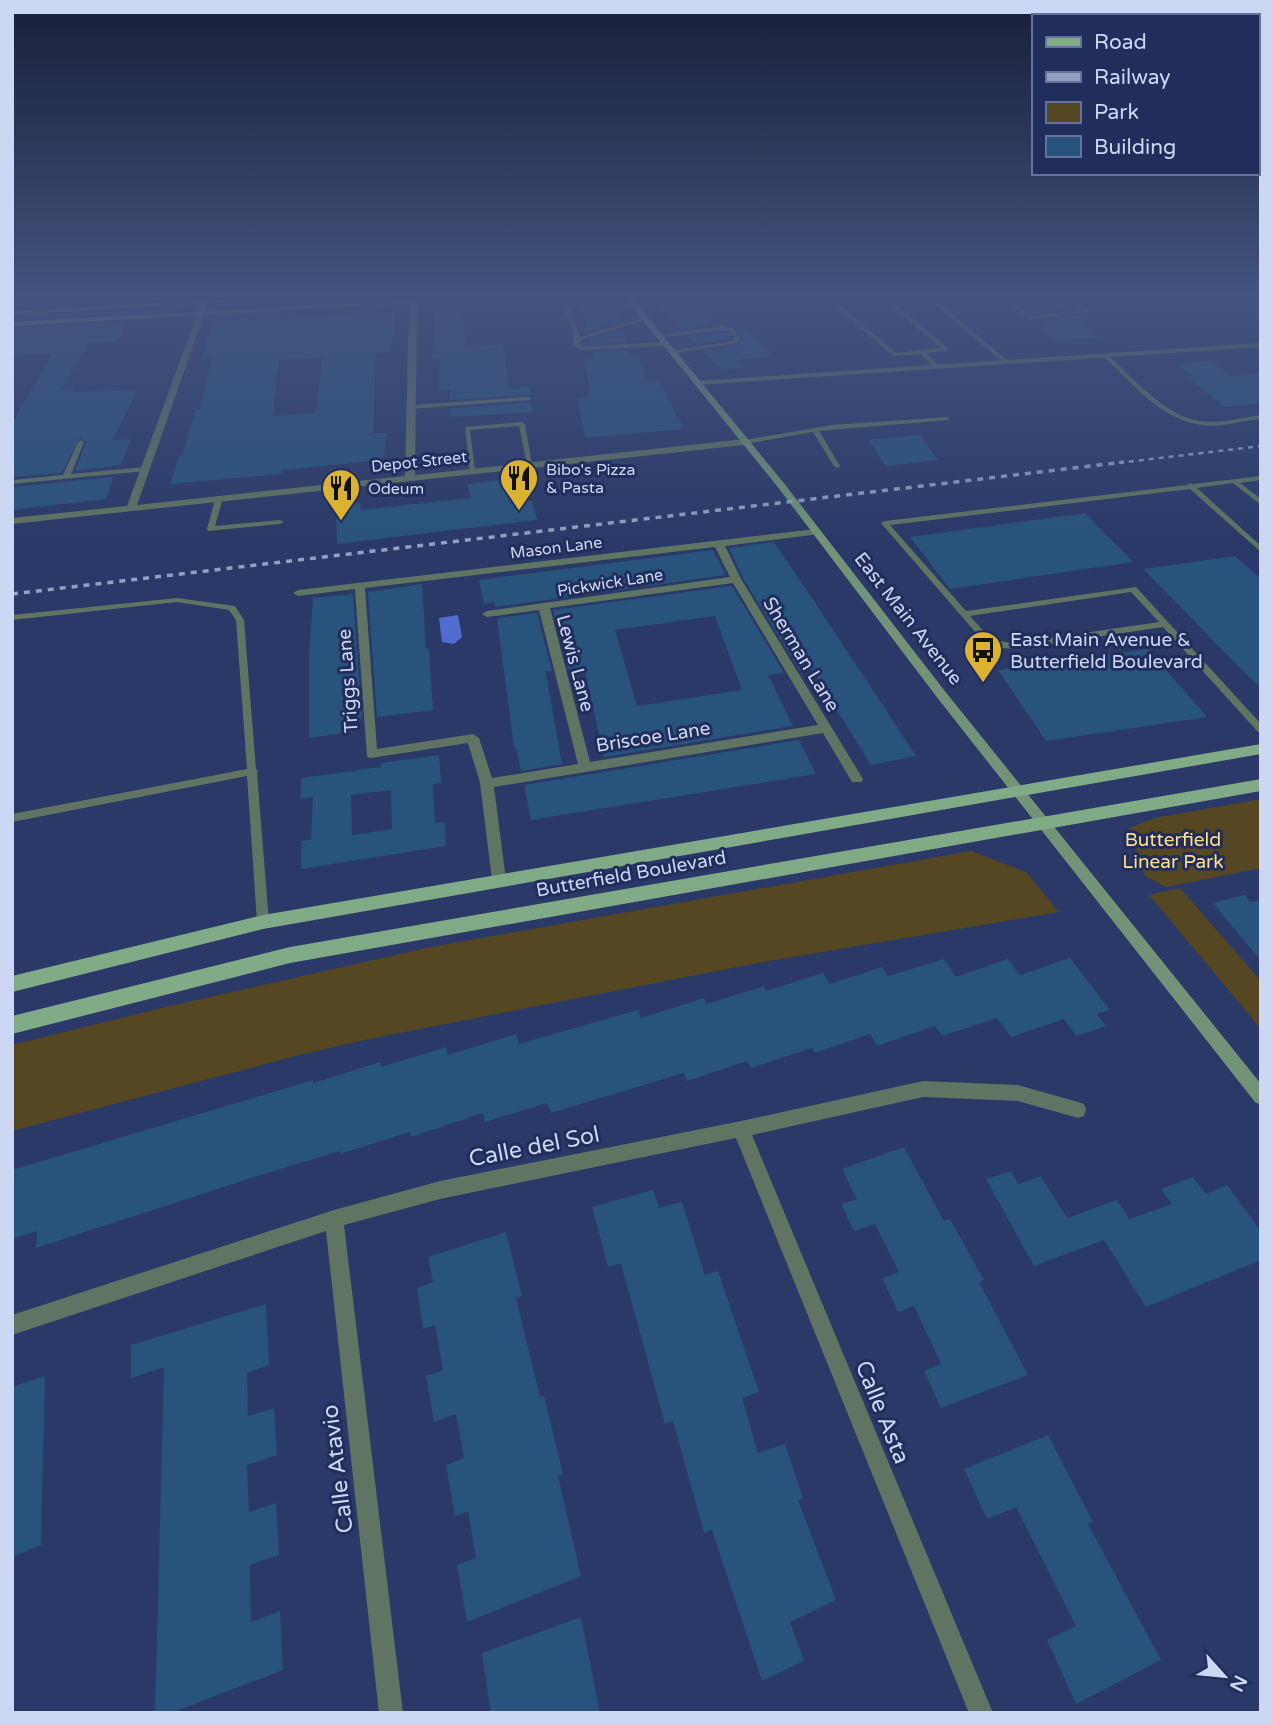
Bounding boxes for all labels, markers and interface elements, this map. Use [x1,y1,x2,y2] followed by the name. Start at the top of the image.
[1032,14,1259,175] legend
[1094,30,1147,55] text: Road
[1094,65,1171,90] text: Railway
[1094,100,1139,125] text: Park
[1094,135,1176,160] text: Building
[370,447,468,477] street label: Depot Street
[498,457,540,512] restaurant icon: Bibo's Pizza & Pasta
[546,460,636,498] place label: Bibo's Pizza & Pasta
[320,467,362,522] restaurant icon: Odeum
[368,479,424,499] place label: Odeum
[509,532,603,564] street label: Mason Lane
[850,548,967,689] street label: East Main Avenue
[556,565,665,601] street label: Pickwick Lane
[758,593,844,716] street label: Sherman Lane
[552,612,599,714] street label: Lewis Lane
[333,628,363,734] street label: Triggs Lane
[962,629,1004,684] bus stop icon: East Main Avenue & Butterfield Boulevard
[1010,629,1203,673] place label: East Main Avenue & Butterfield Boulevard
[594,717,712,757] street label: Briscoe Lane
[1122,829,1224,873] park label: Butterfield Linear Park
[534,846,728,902] street label: Butterfield Boulevard
[466,1121,602,1173] street label: Calle del Sol
[849,1357,916,1468] street label: Calle Asta
[316,1403,360,1535] street label: Calle Atavio
[1189,1641,1259,1711] north arrow
[1225,1671,1252,1695] text: N

